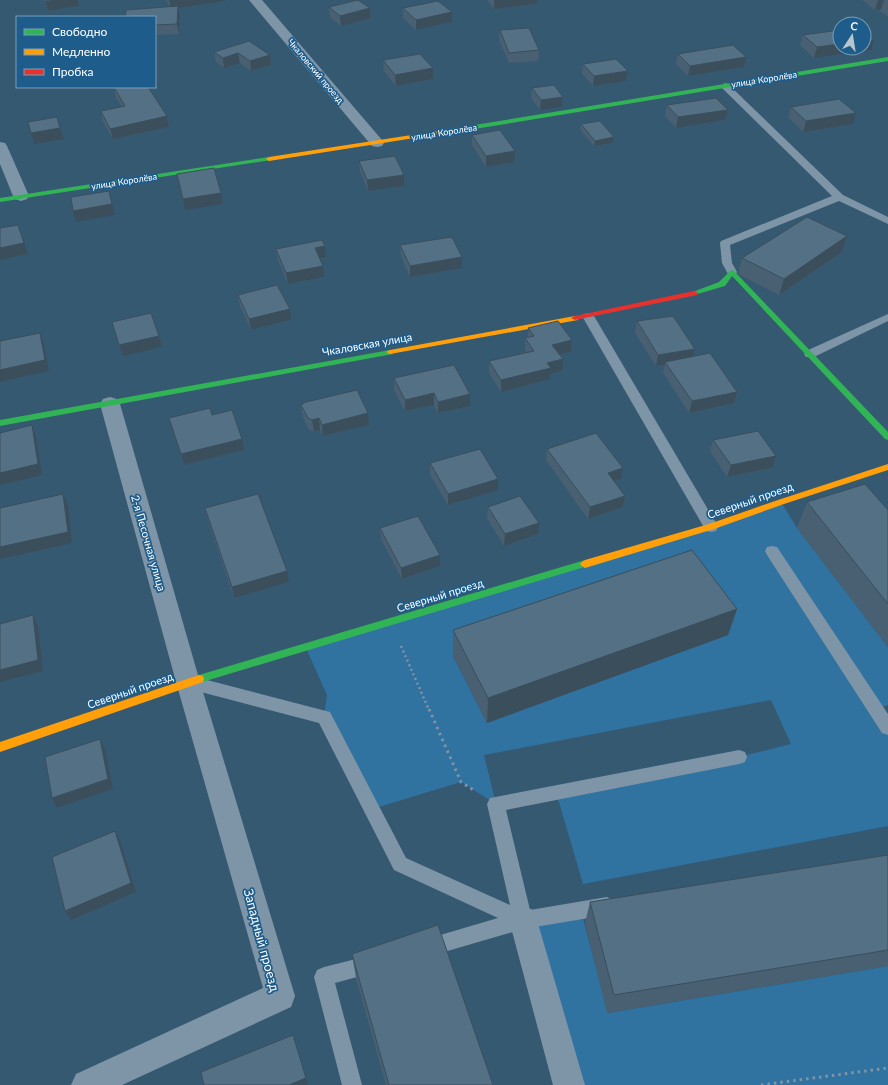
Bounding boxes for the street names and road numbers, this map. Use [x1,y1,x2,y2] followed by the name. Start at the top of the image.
[286,36,347,106] street label: Чкаловский проезд
[730,68,798,90] street label: улица Королёва
[410,121,478,143] street label: улица Королёва
[90,170,158,192] street label: улица Королёва
[321,330,413,358] street label: Чкаловская улица
[705,479,795,521] street label: Северный проезд
[129,493,169,593] street label: 2-я Песочная улица
[395,576,485,614] street label: Северный проезд
[85,669,175,711] street label: Северный проезд
[241,887,283,993] street label: Западный проезд

